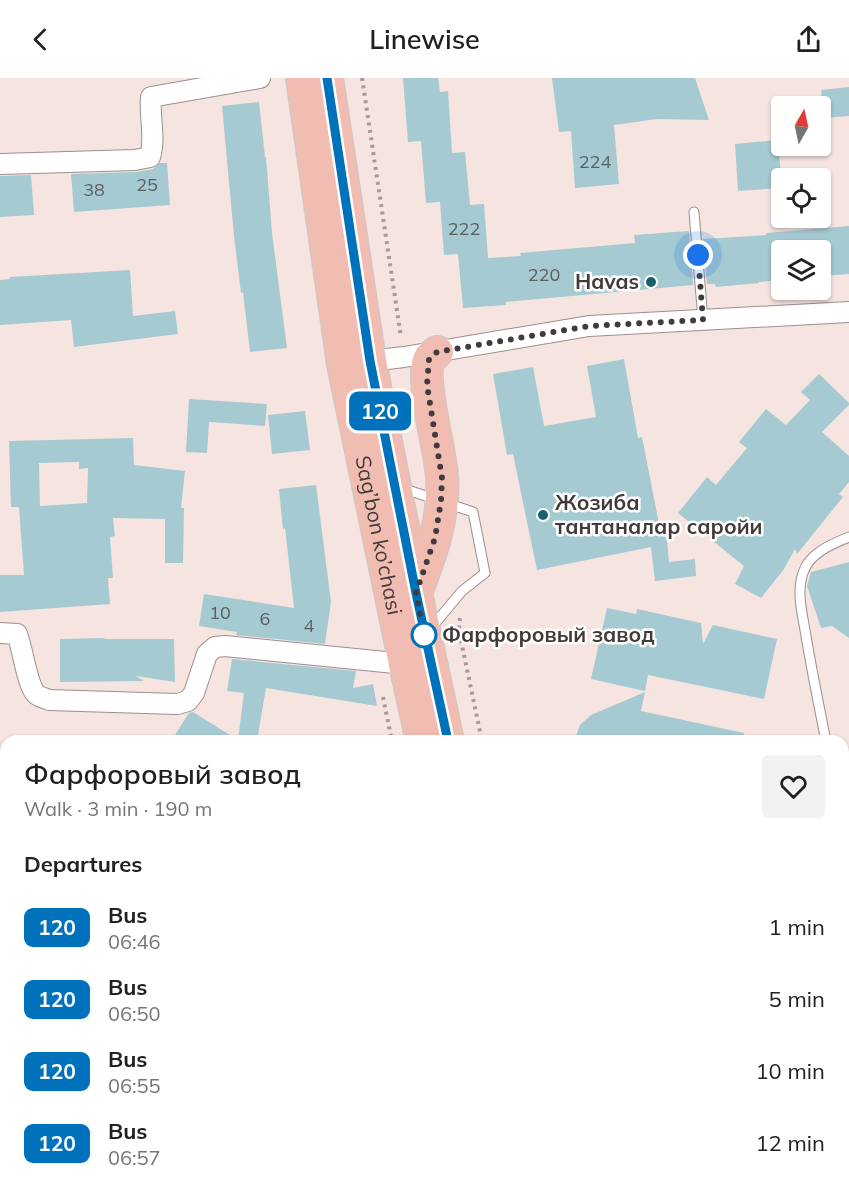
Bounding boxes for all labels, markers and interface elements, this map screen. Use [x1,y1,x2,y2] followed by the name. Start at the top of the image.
[369,22,480,56] text: Linewise
[24,23,57,56] icon: back
[792,23,825,56] icon: share
[771,96,831,156] north arrow
[771,96,831,300] map controls
[579,150,611,173] house number: 224
[771,168,831,228] button: locate
[136,173,158,196] house number: 25
[83,178,105,201] house number: 38
[448,217,480,240] house number: 222
[683,240,713,270] your location
[771,240,831,300] button: layers
[528,263,560,286] house number: 220
[575,268,639,294] place label: Havas
[644,275,658,289] marker: Havas
[346,392,415,430] line badge: 120
[361,398,399,424] text: 120
[350,453,409,617] street label: Sag’bon ko’chasi
[555,489,762,539] place label: Жозиба тантаналар саройи
[536,508,550,522] marker: Жозиба тантаналар саройи
[209,601,231,624] house number: 10
[260,607,270,630] house number: 6
[304,614,315,637] house number: 4
[442,621,655,647] place label: Фарфоровый завод
[411,622,437,648] marker: Фарфоровый завод
[762,755,825,818] button: heart
[24,756,301,791] text: Фарфоровый завод
[24,796,212,821] text: Walk · 3 min · 190 m
[24,850,142,878] text: Departures
[108,901,147,929] text: Bus
[769,913,825,941] text: 1 min
[38,914,76,940] text: 120
[108,929,161,954] text: 06:46
[108,973,147,1001] text: Bus
[769,985,825,1013] text: 5 min
[38,986,76,1012] text: 120
[108,1001,161,1026] text: 06:50
[108,1045,147,1073] text: Bus
[755,1057,825,1085] text: 10 min
[38,1058,76,1084] text: 120
[108,1073,161,1098] text: 06:55
[108,1117,147,1145] text: Bus
[755,1129,825,1157] text: 12 min
[38,1130,76,1156] text: 120
[108,1145,161,1170] text: 06:57

